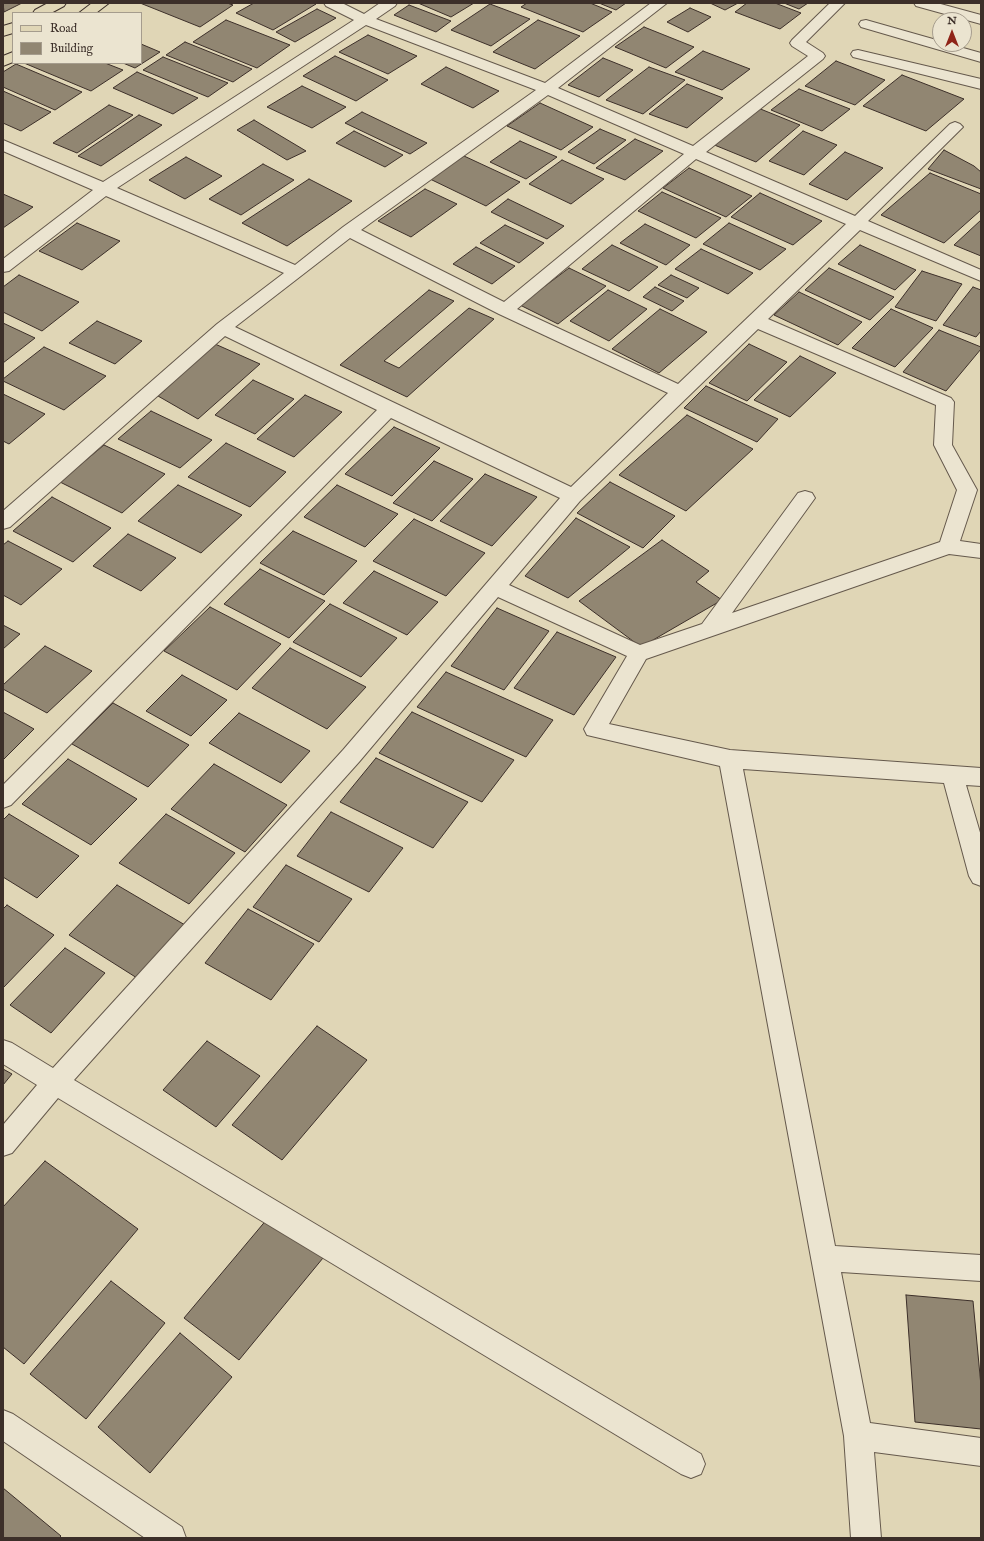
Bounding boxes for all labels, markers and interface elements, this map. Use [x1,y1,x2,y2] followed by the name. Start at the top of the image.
[12,12,142,64] legend
[932,12,972,52] north arrow
[947,14,957,28] text: N
[50,21,77,36] text: Road
[50,41,93,56] text: Building

